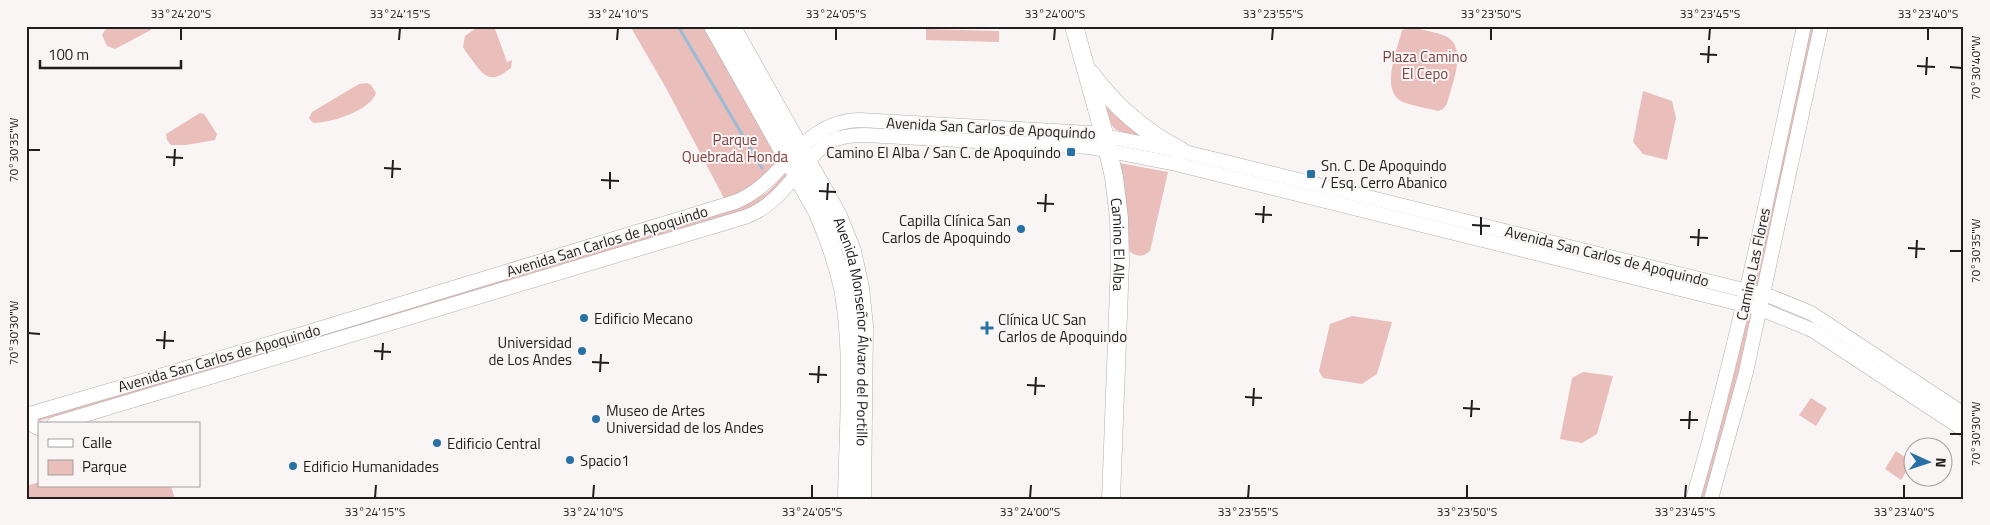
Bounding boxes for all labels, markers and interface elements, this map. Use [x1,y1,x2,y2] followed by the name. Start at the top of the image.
[151,4,211,23] text: 33°24'20"S
[370,4,430,23] text: 33°24'15"S
[588,4,648,23] text: 33°24'10"S
[806,4,866,23] text: 33°24'05"S
[1025,4,1085,23] text: 33°24'00"S
[1243,4,1303,23] text: 33°23'55"S
[1461,4,1521,23] text: 33°23'50"S
[1680,4,1740,23] text: 33°23'45"S
[1898,4,1958,23] text: 33°23'40"S
[1966,35,1985,100] text: 70°30'40"W
[40,38,181,70] scale bar
[48,43,89,66] text: 100 m
[1383,45,1468,85] park label: Plaza Camino El Cepo
[886,111,1096,145] street label: Avenida San Carlos de Apoquindo
[4,117,23,182] text: 70°30'35"W
[682,128,789,168] park label: Parque Quebrada Honda
[826,141,1061,164] place label: Camino El Alba / San C. de Apoquindo
[1065,146,1077,158] marker: Camino El Alba / San C. de Apoquindo
[1321,154,1447,194] place label: Sn. C. De Apoquindo / Esq. Cerro Abanico
[1305,168,1317,180] marker: Sn. C. De Apoquindo / Esq. Cerro Abanico
[1105,196,1132,292] street label: Camino El Alba
[503,199,711,283] street label: Avenida San Carlos de Apoquindo
[1730,206,1776,322] street label: Camino Las Flores
[882,209,1011,249] place label: Capilla Clínica San Carlos de Apoquindo
[828,214,876,446] street label: Avenida Monseñor Álvaro del Portillo
[1966,218,1985,283] text: 70°30'35"W
[1503,219,1712,293] street label: Avenida San Carlos de Apoquindo
[1015,223,1027,235] marker: Capilla Clínica San Carlos de Apoquindo
[4,300,23,365] text: 70°30'30"W
[594,307,693,330] place label: Edificio Mecano
[998,308,1127,348] place label: Clínica UC San Carlos de Apoquindo
[578,312,590,324] marker: Edificio Mecano
[115,318,323,398] street label: Avenida San Carlos de Apoquindo
[980,321,994,335] marker: Clínica UC San Carlos de Apoquindo
[488,331,572,371] place label: Universidad de Los Andes
[576,345,588,357] marker: Universidad de Los Andes
[606,399,764,439] place label: Museo de Artes Universidad de los Andes
[1966,401,1985,466] text: 70°30'30"W
[590,413,602,425] marker: Museo de Artes Universidad de los Andes
[38,422,200,488] legend
[82,431,112,454] text: Calle
[447,432,541,455] place label: Edificio Central
[431,437,443,449] marker: Edificio Central
[1902,438,1952,488] north arrow
[580,449,630,472] place label: Spacio1
[564,454,576,466] marker: Spacio1
[82,455,127,478] text: Parque
[303,455,439,478] place label: Edificio Humanidades
[1931,457,1952,468] text: N
[287,460,299,472] marker: Edificio Humanidades
[345,502,405,521] text: 33°24'15"S
[563,502,623,521] text: 33°24'10"S
[782,502,842,521] text: 33°24'05"S
[1000,502,1060,521] text: 33°24'00"S
[1218,502,1278,521] text: 33°23'55"S
[1437,502,1497,521] text: 33°23'50"S
[1655,502,1715,521] text: 33°23'45"S
[1874,502,1934,521] text: 33°23'40"S

